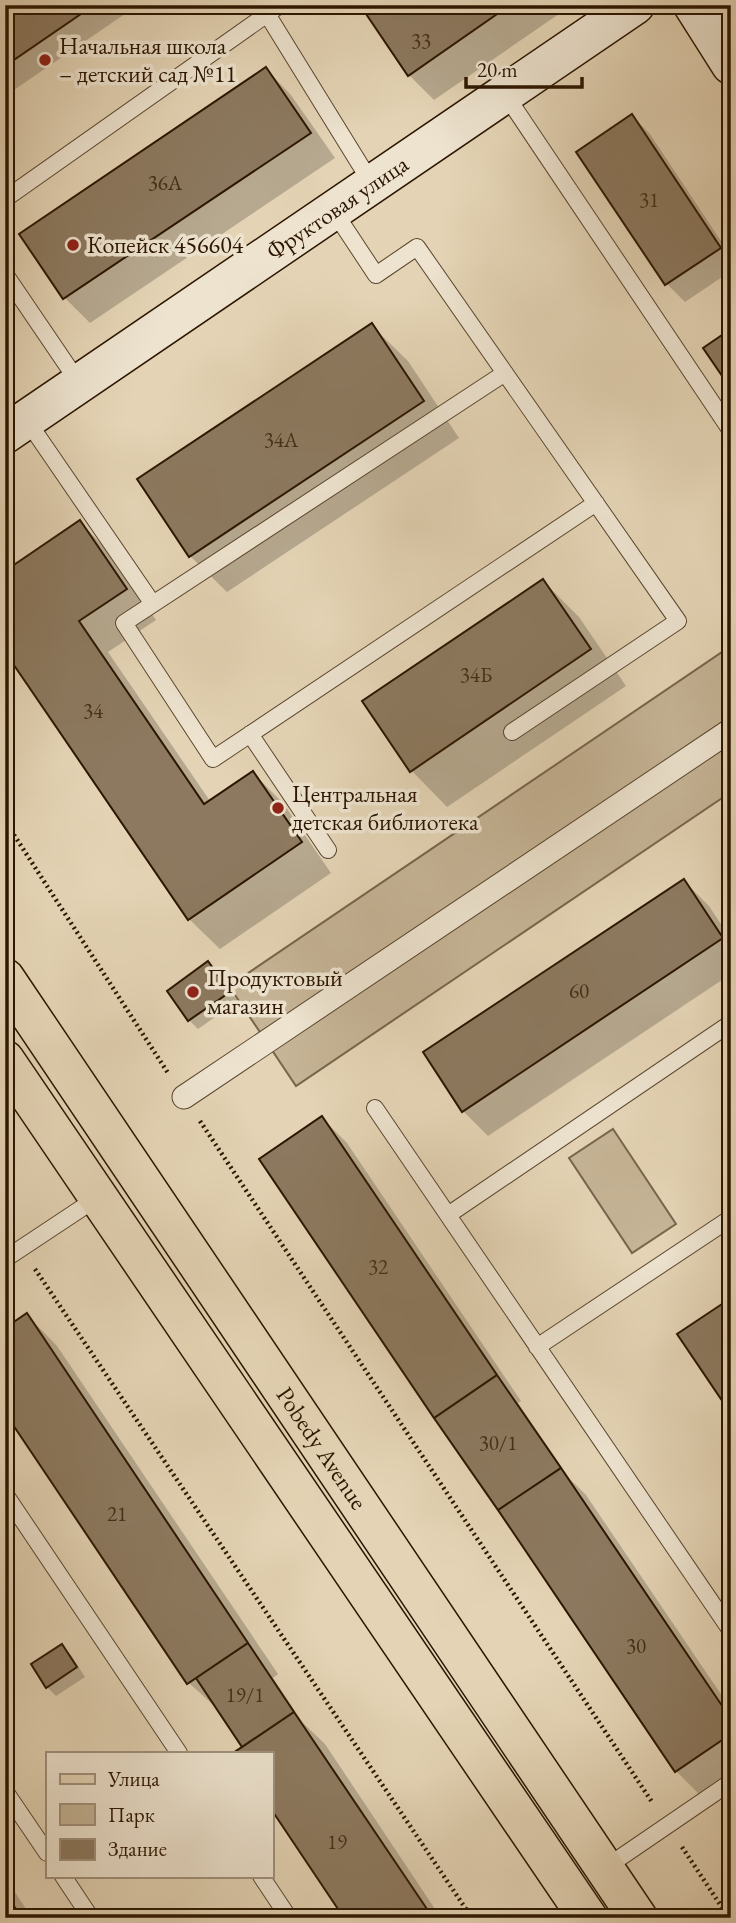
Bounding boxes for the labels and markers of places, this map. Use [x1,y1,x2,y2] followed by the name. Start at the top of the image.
[59,30,237,89] place label: Начальная школа – детский сад №11
[37,52,53,68] marker: Начальная школа – детский сад №11
[87,229,244,260] place label: Копейск 456604
[65,237,81,253] marker: Копейск 456604
[292,778,479,837] place label: Центральная детская библиотека
[270,800,286,816] marker: Центральная детская библиотека
[207,962,343,1021] place label: Продуктовый магазин
[185,984,201,1000] marker: Продуктовый магазин

